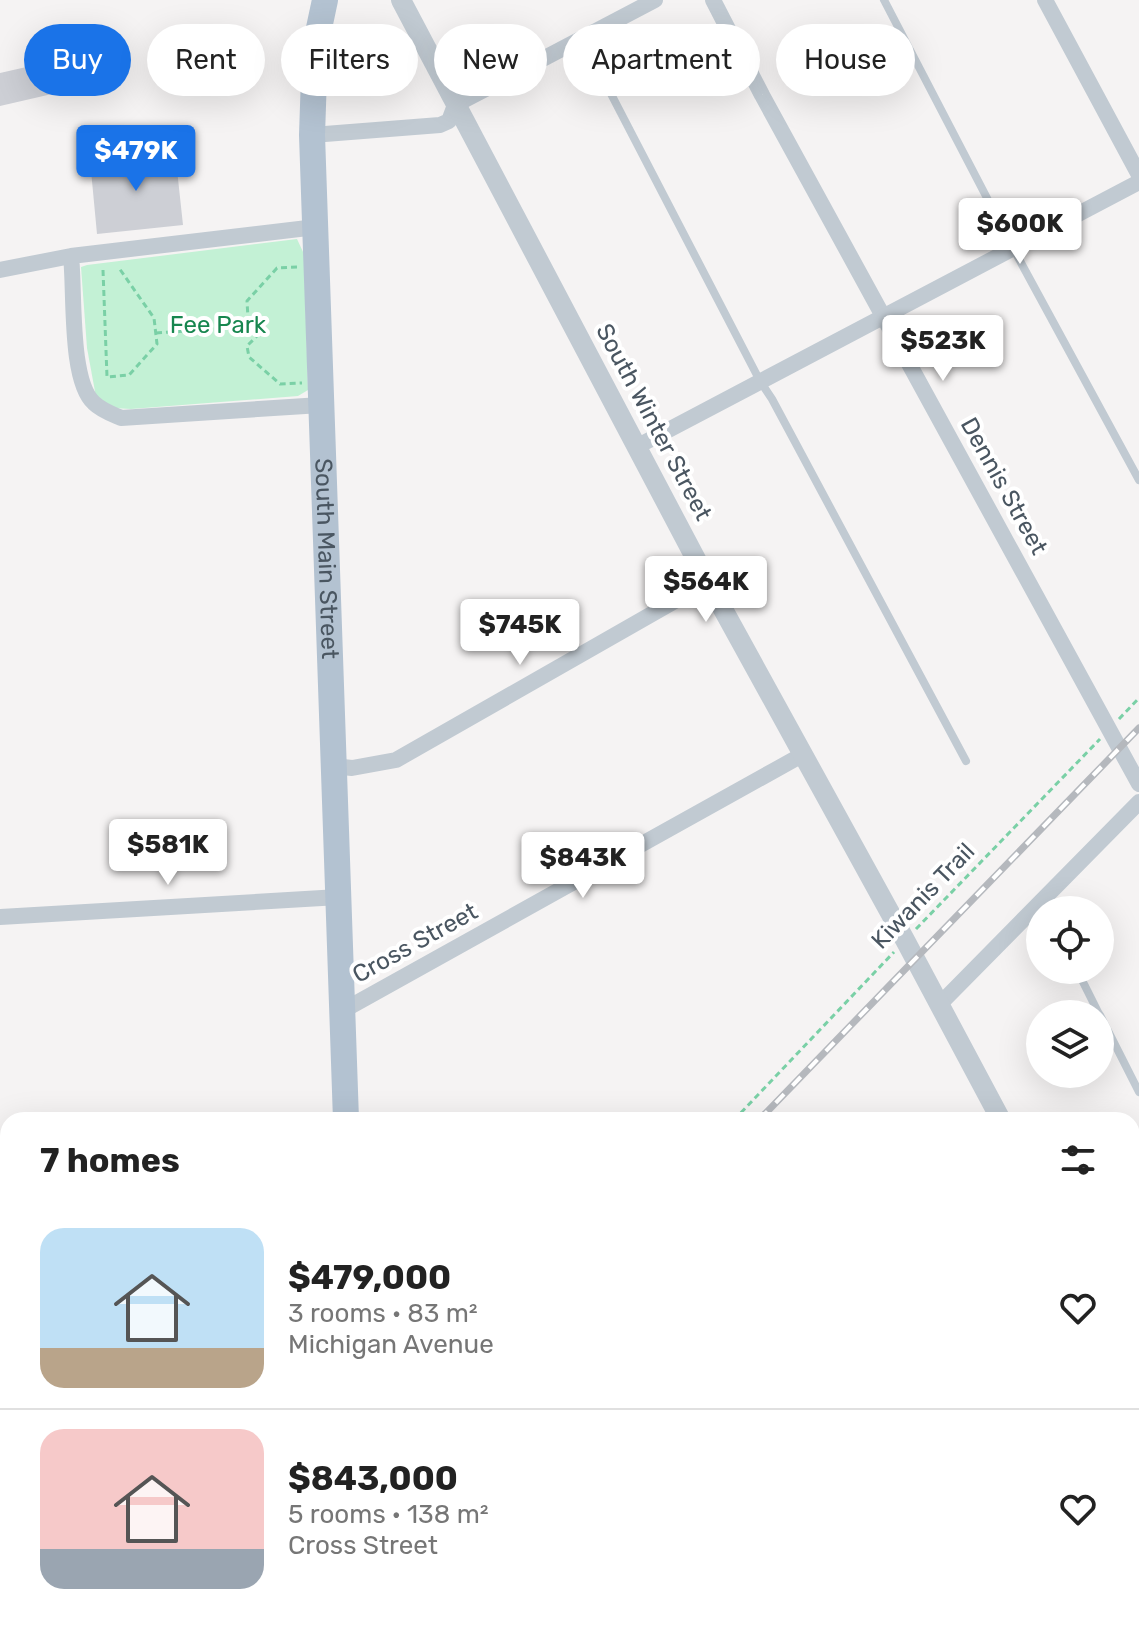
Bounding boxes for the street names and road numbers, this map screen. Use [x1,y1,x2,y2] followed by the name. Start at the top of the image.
[590,319,718,525] street label: South Winter Street
[955,413,1053,559] street label: Dennis Street
[309,458,344,660] street label: South Main Street
[866,837,980,955] street label: Kiwanis Trail
[348,897,482,989] street label: Cross Street

